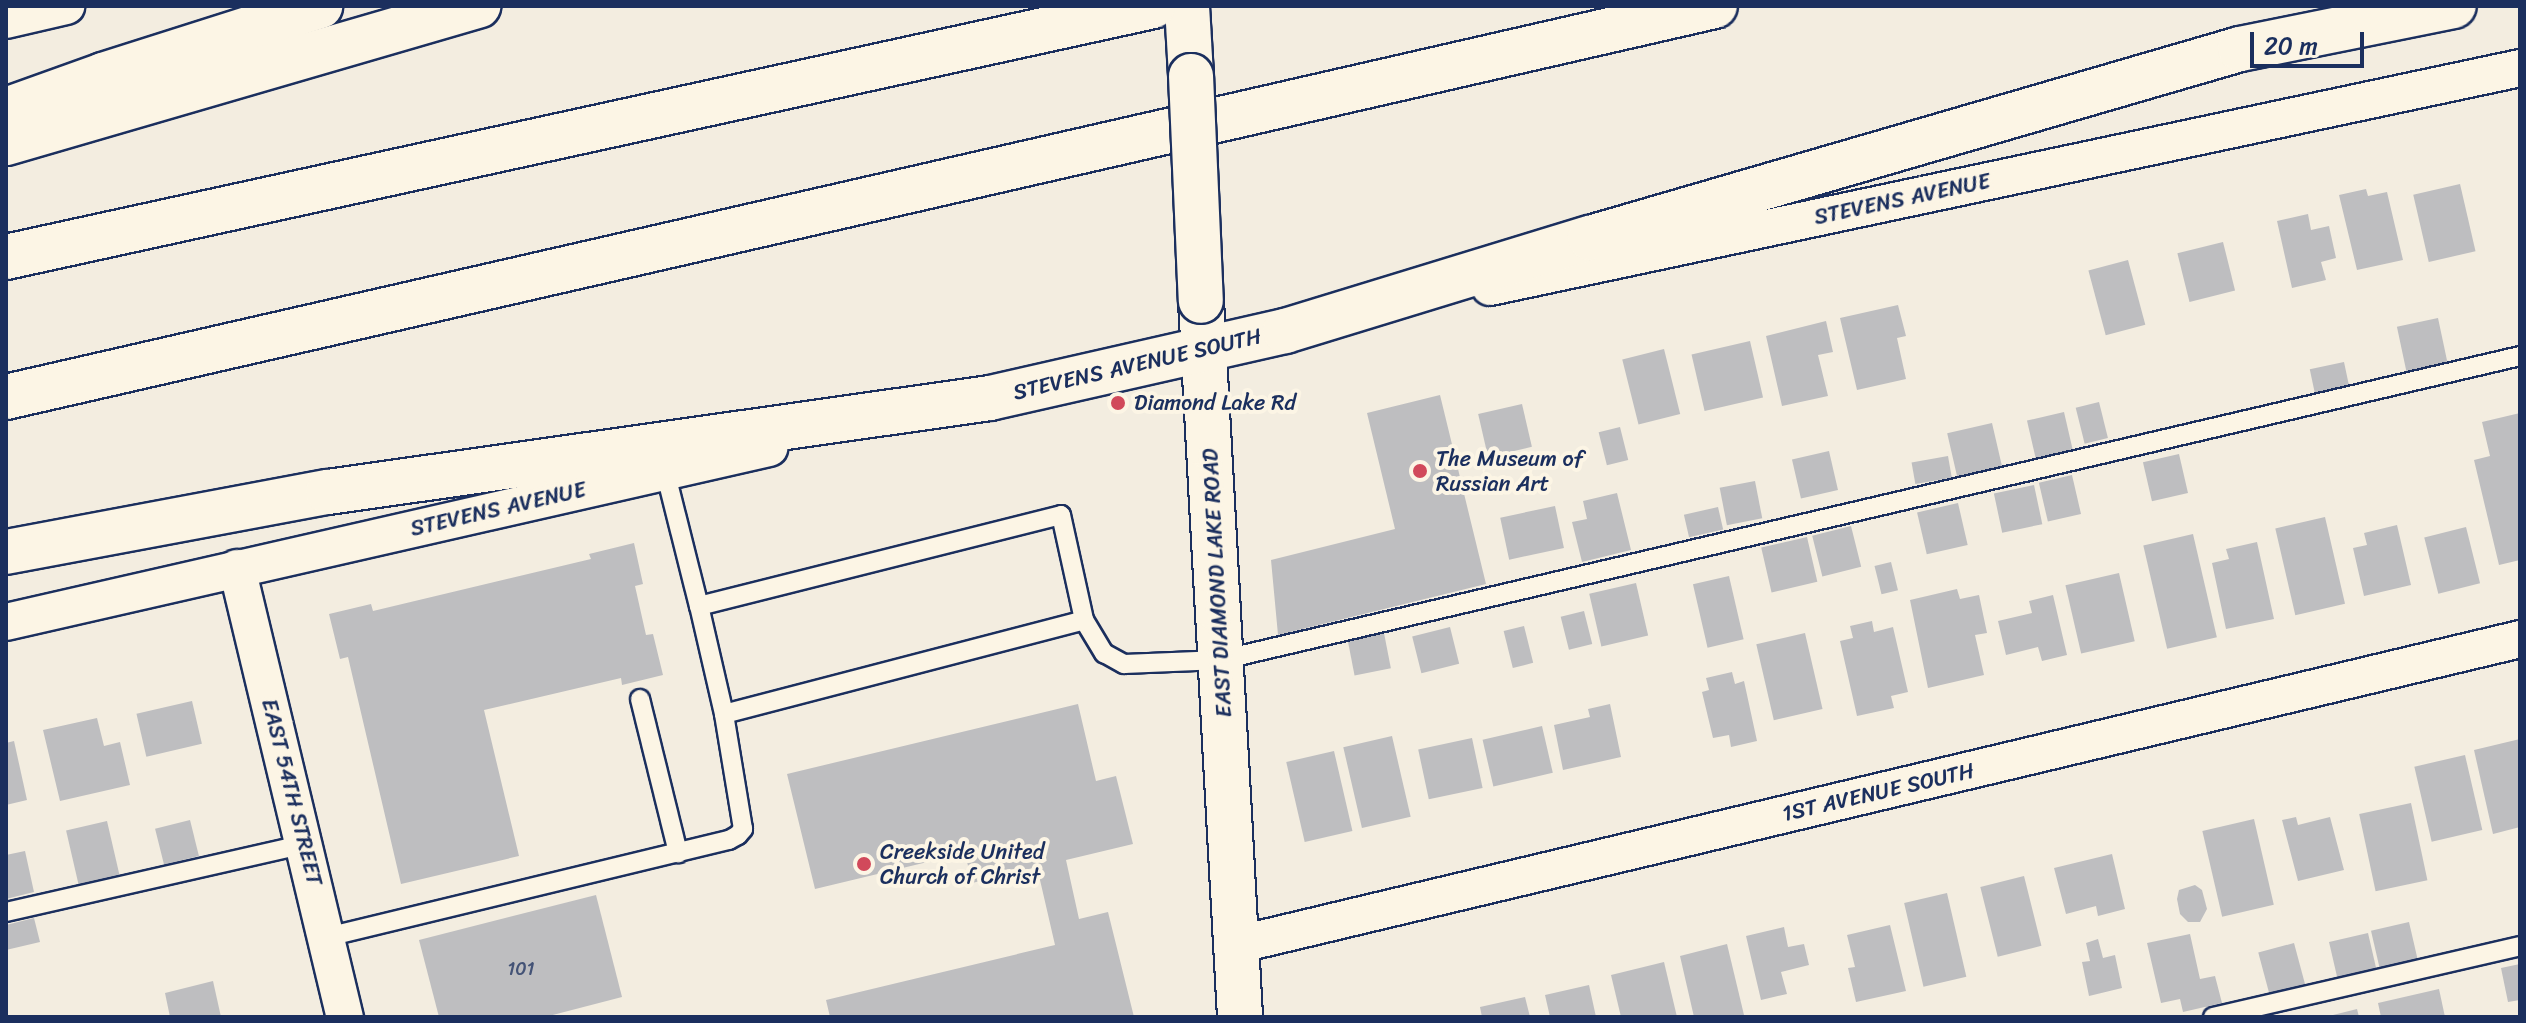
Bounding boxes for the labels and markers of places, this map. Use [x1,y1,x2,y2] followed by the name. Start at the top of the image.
[1134,390,1296,416] place label: Diamond Lake Rd
[1109,394,1127,412] marker: Diamond Lake Rd
[1436,445,1583,496] place label: The Museum of Russian Art
[1411,462,1429,480] marker: The Museum of Russian Art
[880,838,1046,890] place label: Creekside United Church of Christ
[855,855,873,873] marker: Creekside United Church of Christ

